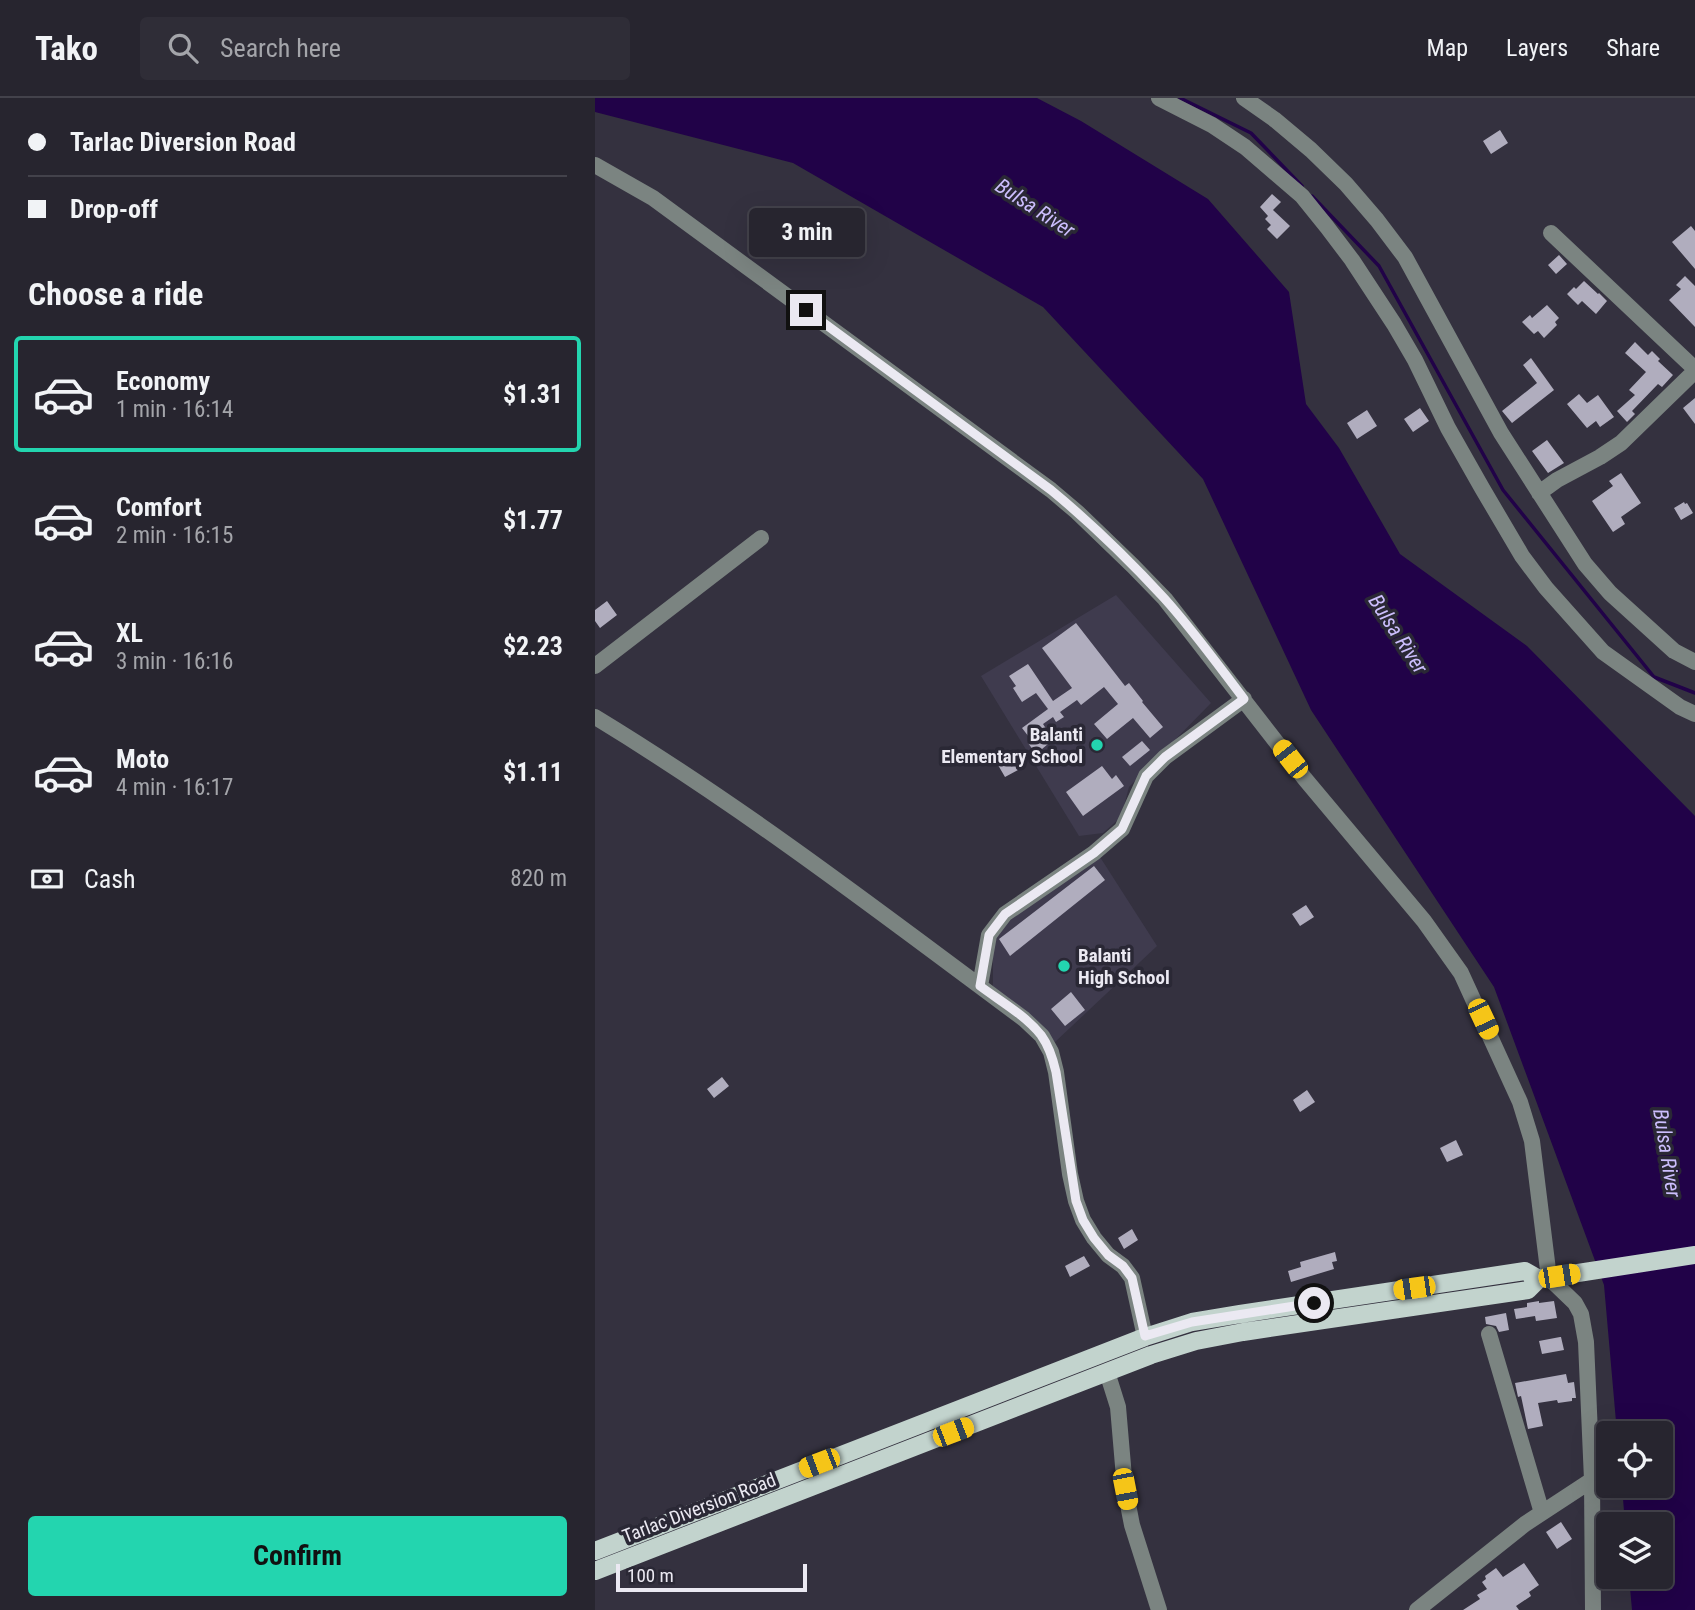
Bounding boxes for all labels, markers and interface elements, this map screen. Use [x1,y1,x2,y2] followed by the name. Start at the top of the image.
[140,17,630,80] search box
[35,29,98,68] text: Tako
[164,29,202,67] icon: search
[220,33,341,63] text: Search here
[1427,34,1468,62] text: Map
[1506,34,1568,62] text: Layers
[1606,34,1660,62] text: Share
[70,127,296,157] text: Tarlac Diversion Road
[991,174,1080,243] water label: Bulsa River
[70,194,158,224] text: Drop-off
[748,208,864,258] callout: 3 min
[781,219,833,246] text: 3 min
[28,275,203,313] text: Choose a ride
[790,294,822,326] route end
[32,363,95,426] icon: car
[116,366,210,396] text: Economy
[503,379,563,409] text: $1.31
[116,396,233,423] text: 1 min · 16:14
[32,489,95,552] icon: car
[116,492,202,522] text: Comfort
[503,505,563,535] text: $1.77
[116,522,233,549] text: 2 min · 16:15
[1364,590,1433,679] water label: Bulsa River
[32,615,95,678] icon: car
[116,618,143,648] text: XL
[503,631,563,661] text: $2.23
[116,648,233,675] text: 3 min · 16:16
[941,723,1083,768] place label: Balanti Elementary School
[1269,736,1312,782] car
[1089,737,1105,753] marker: Balanti Elementary School
[32,741,95,804] icon: car
[116,744,169,774] text: Moto
[503,757,563,787] text: $1.11
[116,774,233,801] text: 4 min · 16:17
[28,860,66,898] icon: cash
[84,864,136,894] text: Cash
[510,865,567,892] text: 820 m
[1078,944,1170,989] place label: Balanti High School
[1056,958,1072,974] marker: Balanti High School
[1465,996,1502,1042] car
[1648,1107,1686,1200] water label: Bulsa River
[1537,1262,1582,1290] car
[1392,1275,1437,1301] car
[1298,1287,1330,1319] route start
[930,1415,977,1449] car
[1596,1421,1673,1589] map controls
[1596,1421,1673,1498] button: locate
[796,1446,843,1480] car
[1111,1466,1140,1512] car
[619,1468,779,1548] street label: Tarlac Diversion Road
[1596,1512,1673,1589] button: layers
[28,1516,567,1596] button: Confirm
[616,1561,807,1593] scale bar
[627,1564,674,1587] text: 100 m

